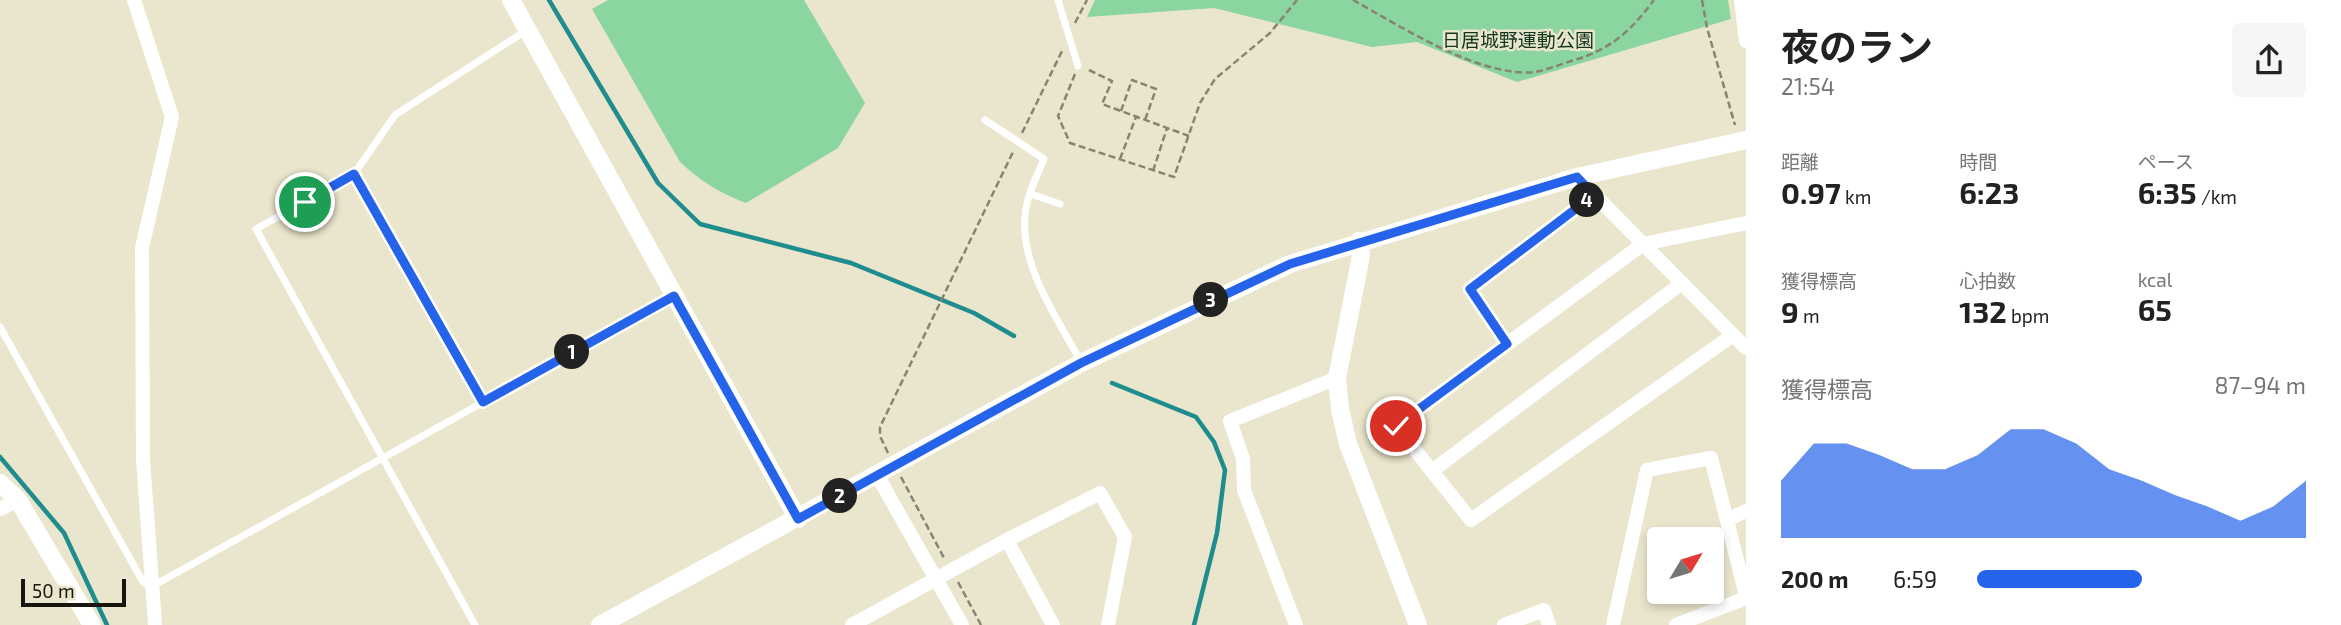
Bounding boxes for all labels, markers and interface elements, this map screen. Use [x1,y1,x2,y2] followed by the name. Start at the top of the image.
[1781,23,1933,69] text: 夜のラン
[2232,23,2306,97] button: share
[1442,28,1594,51] park label: 日居城野運動公園
[1781,72,1835,100] text: 21:54
[1781,150,1819,173] text: 距離
[1959,150,1997,173] text: 時間
[2138,150,2194,173] text: ペース
[275,172,335,232] pin
[1781,174,1841,210] text: 0.97
[1959,174,2019,210] text: 6:23
[2138,174,2197,210] text: 6:35
[1570,182,1604,218] pin: 4
[286,183,324,221] icon: arrive
[1841,185,1871,208] text: km
[2197,185,2237,208] text: /km
[1580,188,1593,211] text: 4
[2138,268,2172,291] text: kcal
[1781,269,1857,292] text: 獲得標高
[1959,269,2016,292] text: 心拍数
[1194,282,1228,318] pin: 3
[1205,288,1216,311] text: 3
[2138,291,2172,327] text: 65
[1781,293,1799,329] text: 9
[1959,293,2007,329] text: 132
[1799,304,1820,327] text: m
[2007,304,2049,327] text: bpm
[554,334,590,370] pin: 1
[567,340,576,363] text: 1
[2215,371,2306,399] text: 87–94 m
[1781,375,1873,403] text: 獲得標高
[1366,396,1426,456] pin
[1377,407,1415,445] icon: check
[822,478,858,514] pin: 2
[834,484,845,507] text: 2
[1647,527,1724,604] north arrow
[1647,527,1724,604] map controls
[1781,565,1849,593] text: 200 m
[1893,565,1937,593] text: 6:59
[21,576,126,608] scale bar
[32,579,75,602] text: 50 m

